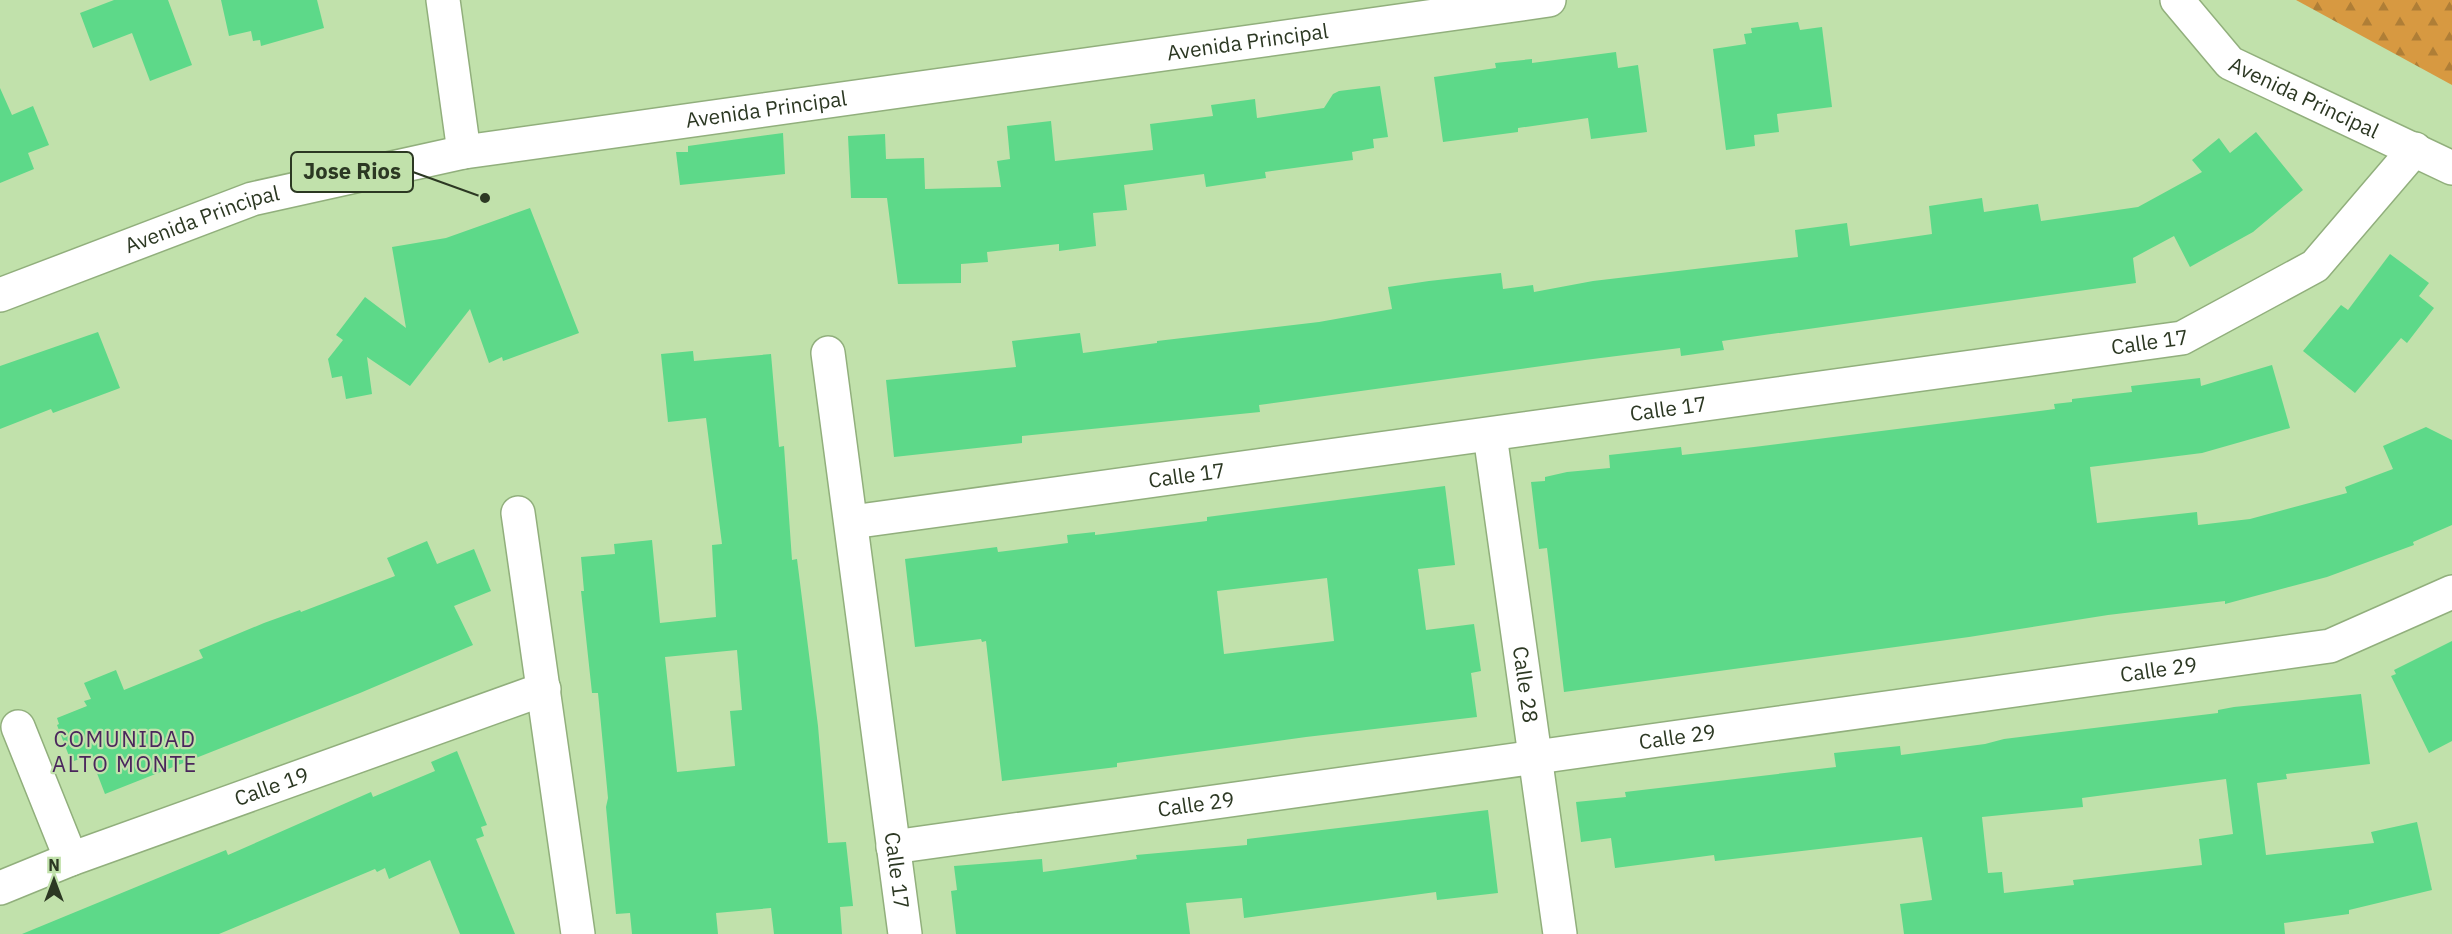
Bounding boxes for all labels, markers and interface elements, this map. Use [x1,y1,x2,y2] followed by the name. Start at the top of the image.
[1165,16,1330,66] street label: Avenida Principal
[2225,50,2384,145] street label: Avenida Principal
[684,83,849,134] street label: Avenida Principal
[291,152,413,192] callout: Jose Rios
[303,156,401,185] text: Jose Rios
[120,178,282,259] street label: Avenida Principal
[2109,322,2190,361] street label: Calle 17
[1628,389,1708,427] street label: Calle 17
[1146,456,1227,494] street label: Calle 17
[1507,644,1545,725] street label: Calle 28
[2118,650,2199,688] street label: Calle 29
[1637,717,1717,756] street label: Calle 29
[52,724,198,778] district label: COMUNIDAD ALTO MONTE
[230,760,313,812] street label: Calle 19
[1156,784,1236,823] street label: Calle 29
[879,830,917,911] street label: Calle 17
[24,850,84,910] north arrow
[48,855,60,875] text: N

